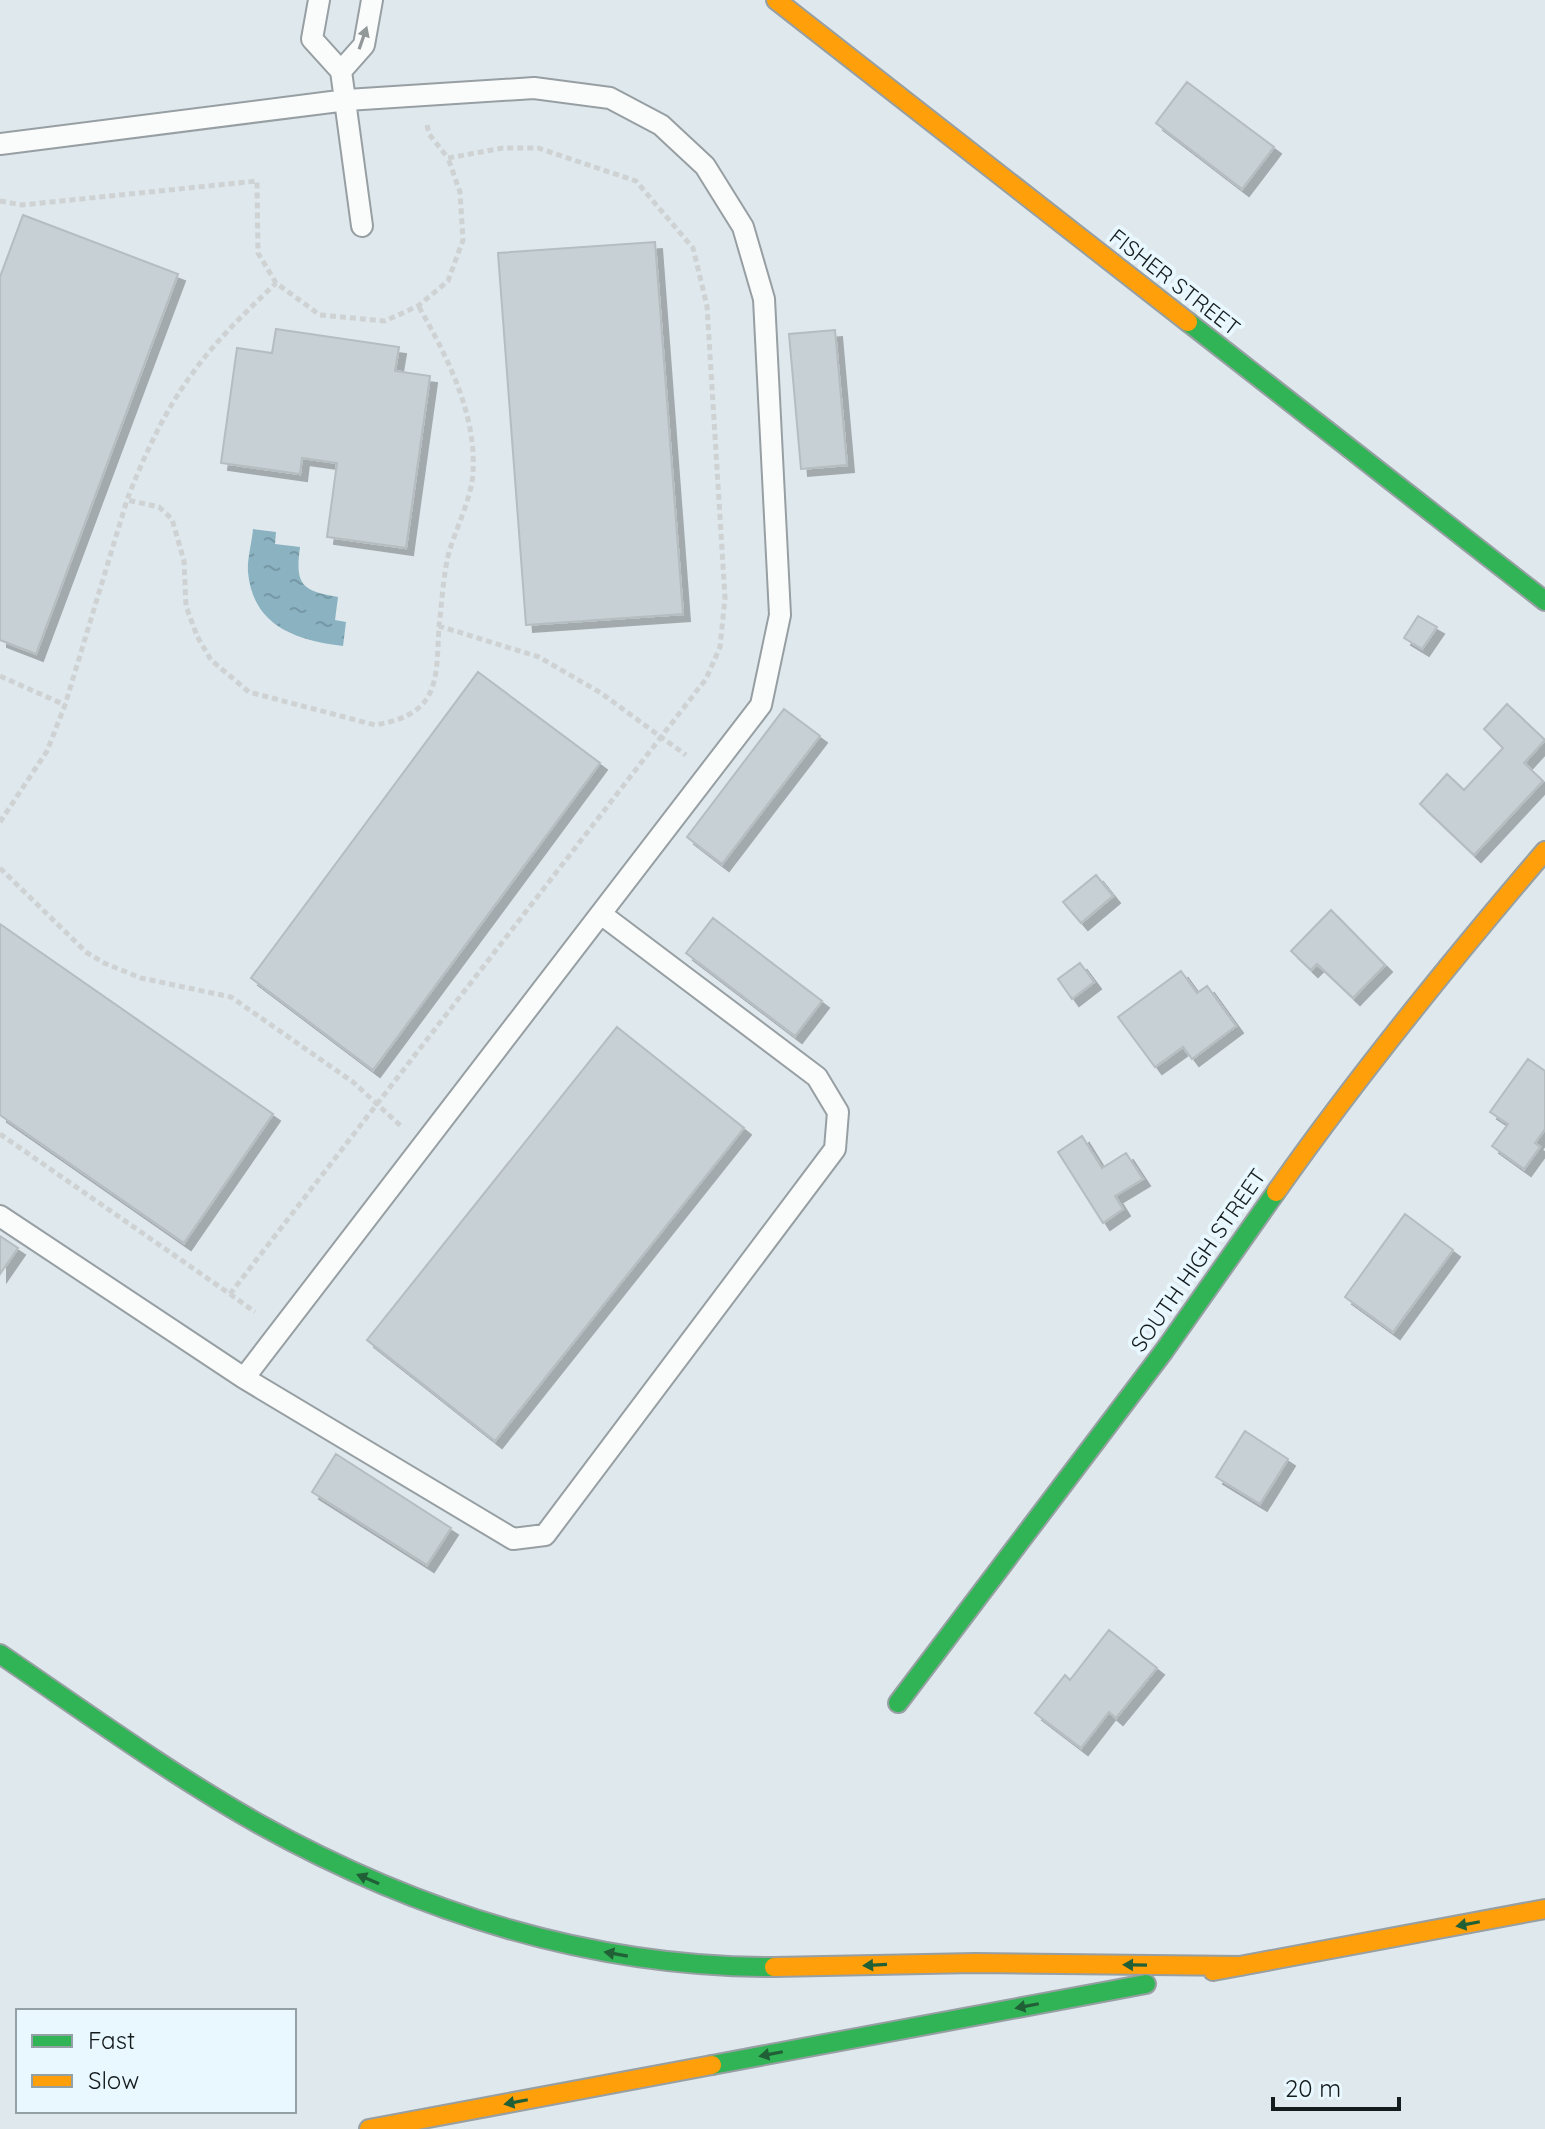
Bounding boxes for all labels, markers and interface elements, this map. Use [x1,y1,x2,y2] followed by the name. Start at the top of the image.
[357,26,369,50] one-way arrow
[1104,222,1246,342] street label: FISHER STREET
[1124,1163,1272,1357] street label: SOUTH HIGH STREET
[356,1872,380,1885] one-way arrow
[1456,1918,1481,1930] one-way arrow
[603,1947,628,1959] one-way arrow
[862,1959,887,1972] one-way arrow
[1122,1959,1147,1971] one-way arrow
[1014,2000,1039,2013] one-way arrow
[16,2009,296,2113] legend
[88,2025,135,2055] text: Fast
[758,2048,783,2060] one-way arrow
[1273,2061,1399,2111] scale bar
[88,2065,139,2095] text: Slow
[1285,2073,1341,2103] text: 20 m
[503,2096,528,2108] one-way arrow

